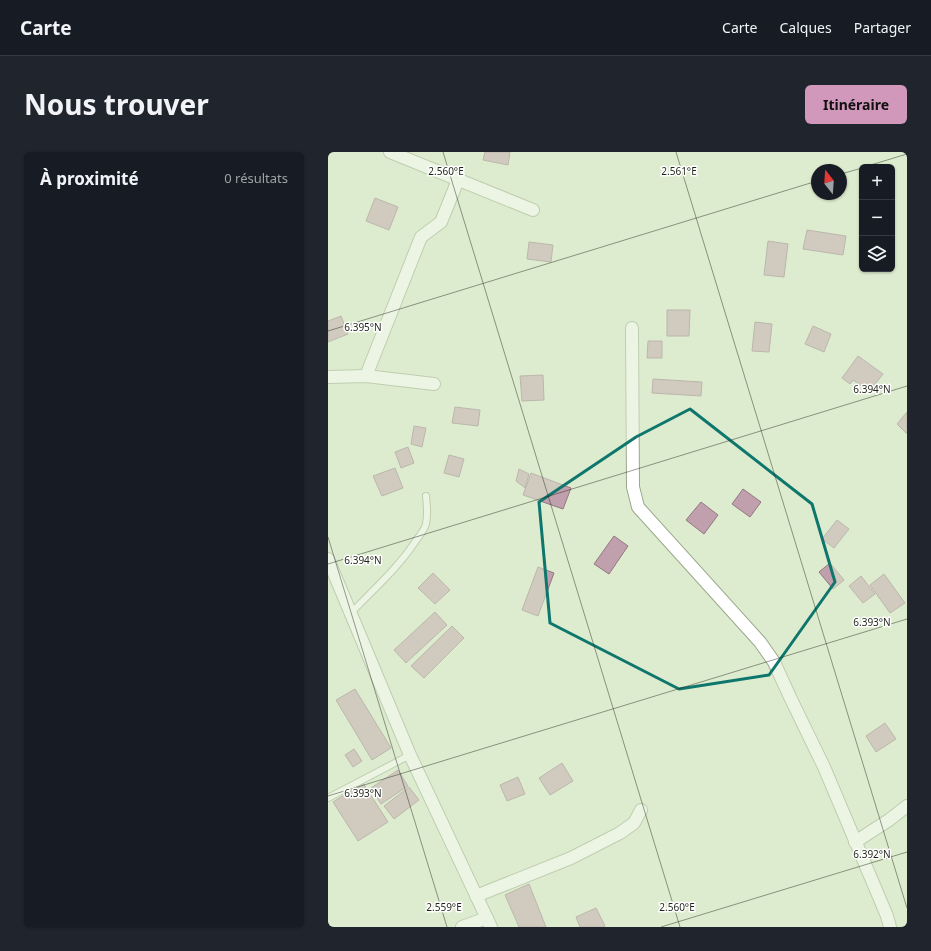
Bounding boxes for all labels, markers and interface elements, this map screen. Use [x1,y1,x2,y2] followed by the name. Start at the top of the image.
[20,15,72,41] text: Carte
[722,18,758,37] text: Carte
[780,18,832,37] text: Calques
[854,18,911,37] text: Partager
[24,85,209,123] text: Nous trouver
[805,85,907,124] button: Itinéraire
[428,164,464,178] text: 2.560°E
[661,164,697,178] text: 2.561°E
[811,164,847,200] north arrow
[859,164,895,272] map controls
[859,164,895,200] button: +
[40,167,139,190] text: À proximité
[224,169,288,187] text: 0 résultats
[859,200,895,236] button: −
[859,236,895,272] button: layers
[344,320,382,334] text: 6.395°N
[853,382,891,396] text: 6.394°N
[344,553,382,567] text: 6.394°N
[853,615,891,629] text: 6.393°N
[344,786,382,800] text: 6.393°N
[853,847,891,861] text: 6.392°N
[426,900,462,914] text: 2.559°E
[659,900,695,914] text: 2.560°E

